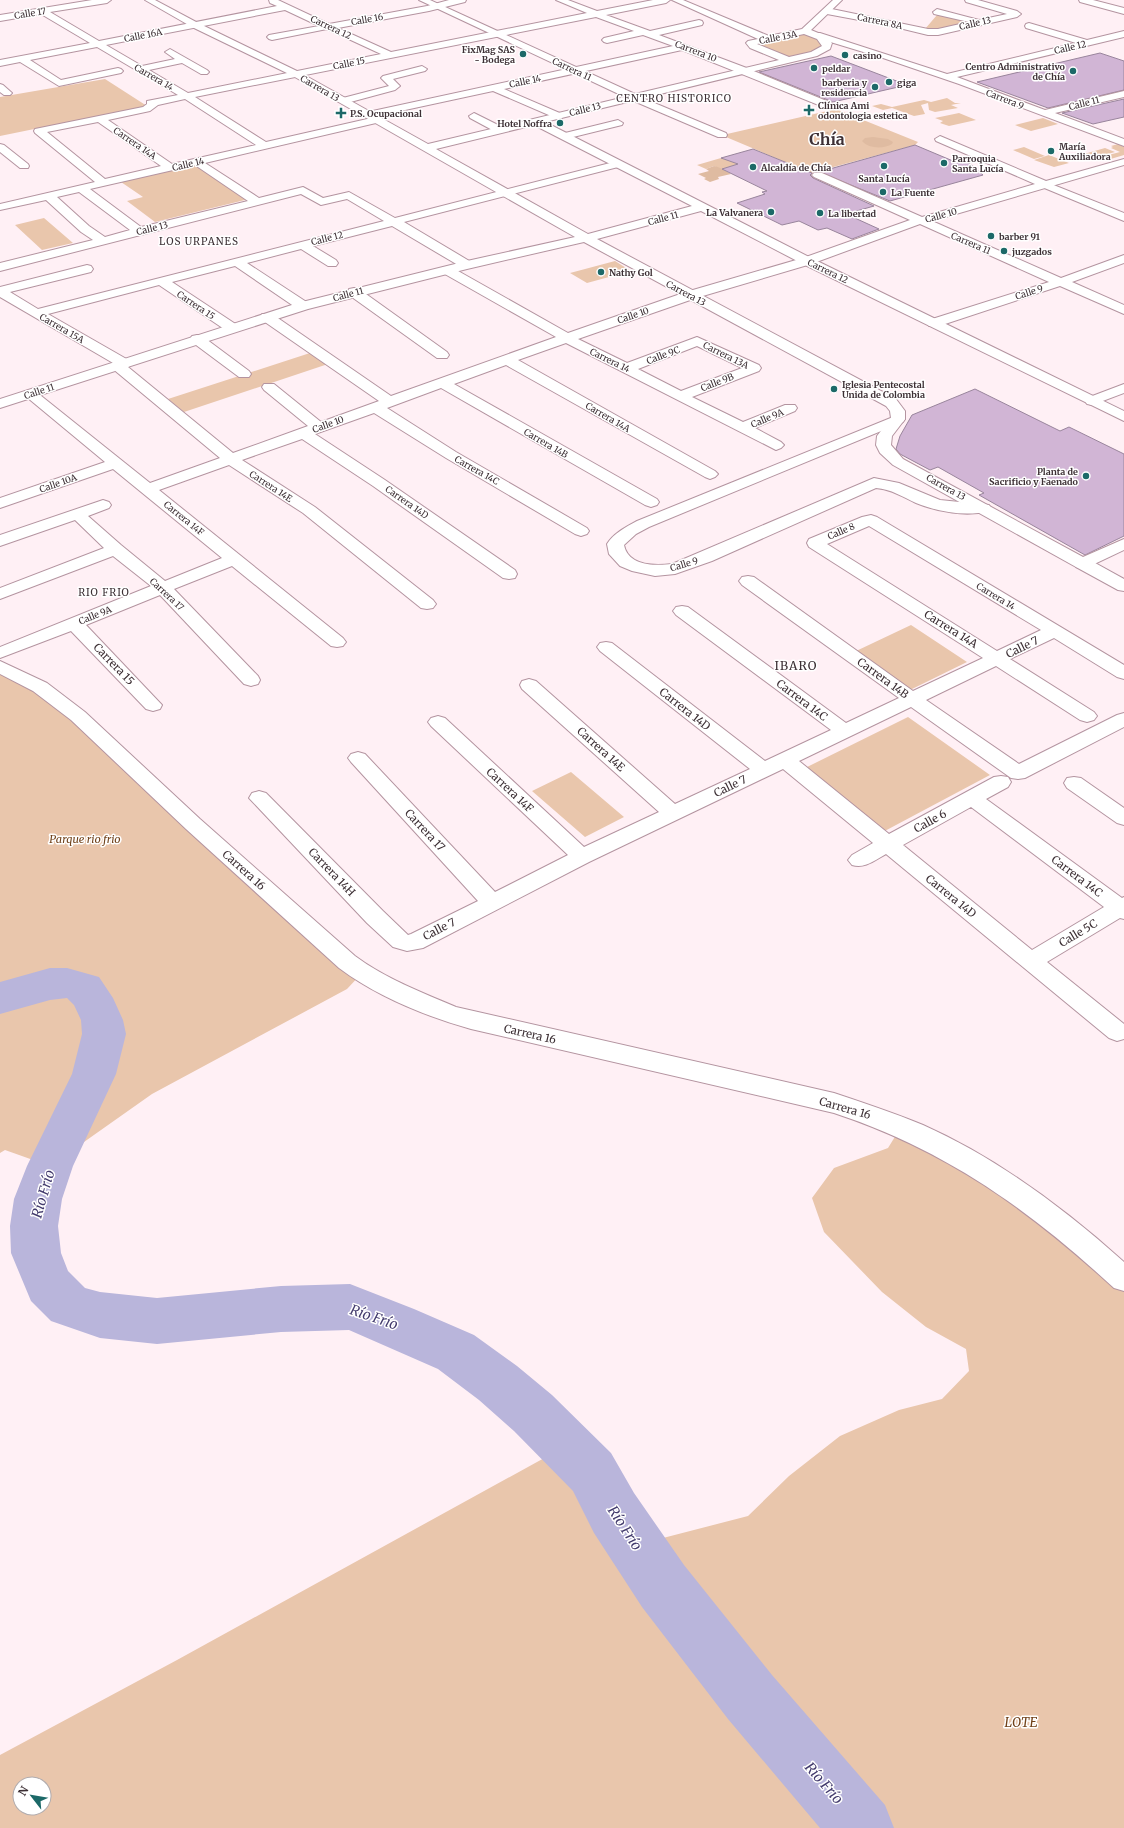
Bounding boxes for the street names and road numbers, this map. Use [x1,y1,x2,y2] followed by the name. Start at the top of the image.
[13,5,47,21] street label: Calle 17
[350,11,384,27] street label: Calle 16
[856,11,904,31] street label: Carrera 8A
[309,13,353,41] street label: Carrera 12
[958,14,992,32] street label: Calle 13
[123,26,164,44] street label: Calle 16A
[758,28,799,46] street label: Calle 13A
[674,38,719,64] street label: Carrera 10
[1053,38,1087,56] street label: Calle 12
[332,55,366,71] street label: Calle 15
[551,55,593,83] street label: Carrera 11
[132,61,176,93] street label: Carrera 14
[299,72,341,104] street label: Carrera 13
[508,72,542,90] street label: Calle 14
[984,87,1026,111] street label: Carrera 9
[1068,94,1100,112] street label: Calle 11
[568,100,602,118] street label: Calle 13
[111,125,159,162] street label: Carrera 14A
[171,155,205,173] street label: Calle 14
[924,205,958,225] street label: Calle 10
[647,209,679,227] street label: Calle 11
[135,219,169,237] street label: Calle 13
[310,229,344,247] street label: Calle 12
[949,230,993,256] street label: Carrera 11
[806,257,850,285] street label: Carrera 12
[664,278,708,308] street label: Carrera 13
[1014,282,1044,302] street label: Calle 9
[332,285,364,303] street label: Calle 11
[175,288,217,322] street label: Carrera 15
[616,304,650,326] street label: Calle 10
[38,311,87,345] street label: Carrera 15A
[701,339,751,371] street label: Carrera 13A
[645,344,681,366] street label: Calle 9C
[588,346,632,375] street label: Carrera 14
[699,371,735,393] street label: Calle 9B
[23,381,55,401] street label: Calle 11
[584,400,633,434] street label: Carrera 14A
[749,406,786,430] street label: Calle 9A
[311,413,345,435] street label: Calle 10
[522,426,570,460] street label: Carrera 14B
[453,453,501,487] street label: Carrera 14C
[248,468,295,504] street label: Carrera 14E
[38,471,79,495] street label: Calle 10A
[924,472,968,502] street label: Carrera 13
[383,483,431,521] street label: Carrera 14D
[162,498,207,538] street label: Carrera 14F
[826,520,856,542] street label: Calle 8
[669,555,699,573] street label: Calle 9
[148,575,186,613] street label: Carrera 17
[975,580,1018,612] street label: Carrera 14
[77,603,114,627] street label: Calle 9A
[922,607,981,651] street label: Carrera 14A
[1003,633,1041,661] street label: Calle 7
[91,640,137,688] street label: Carrera 15
[855,655,912,702] street label: Carrera 14B
[774,676,830,724] street label: Carrera 14C
[657,685,713,733] street label: Carrera 14D
[574,724,628,774] street label: Carrera 14E
[483,765,537,816] street label: Carrera 14F
[711,772,749,800] street label: Calle 7
[402,806,448,854] street label: Carrera 17
[911,806,949,836] street label: Calle 6
[306,845,359,899] street label: Carrera 14H
[220,847,269,893] street label: Carrera 16
[1049,852,1105,900] street label: Carrera 14C
[923,871,979,921] street label: Carrera 14D
[420,915,458,943] street label: Calle 7
[1056,916,1100,950] street label: Calle 5C
[503,1021,558,1047] street label: Carrera 16
[818,1094,873,1122] street label: Carrera 16

